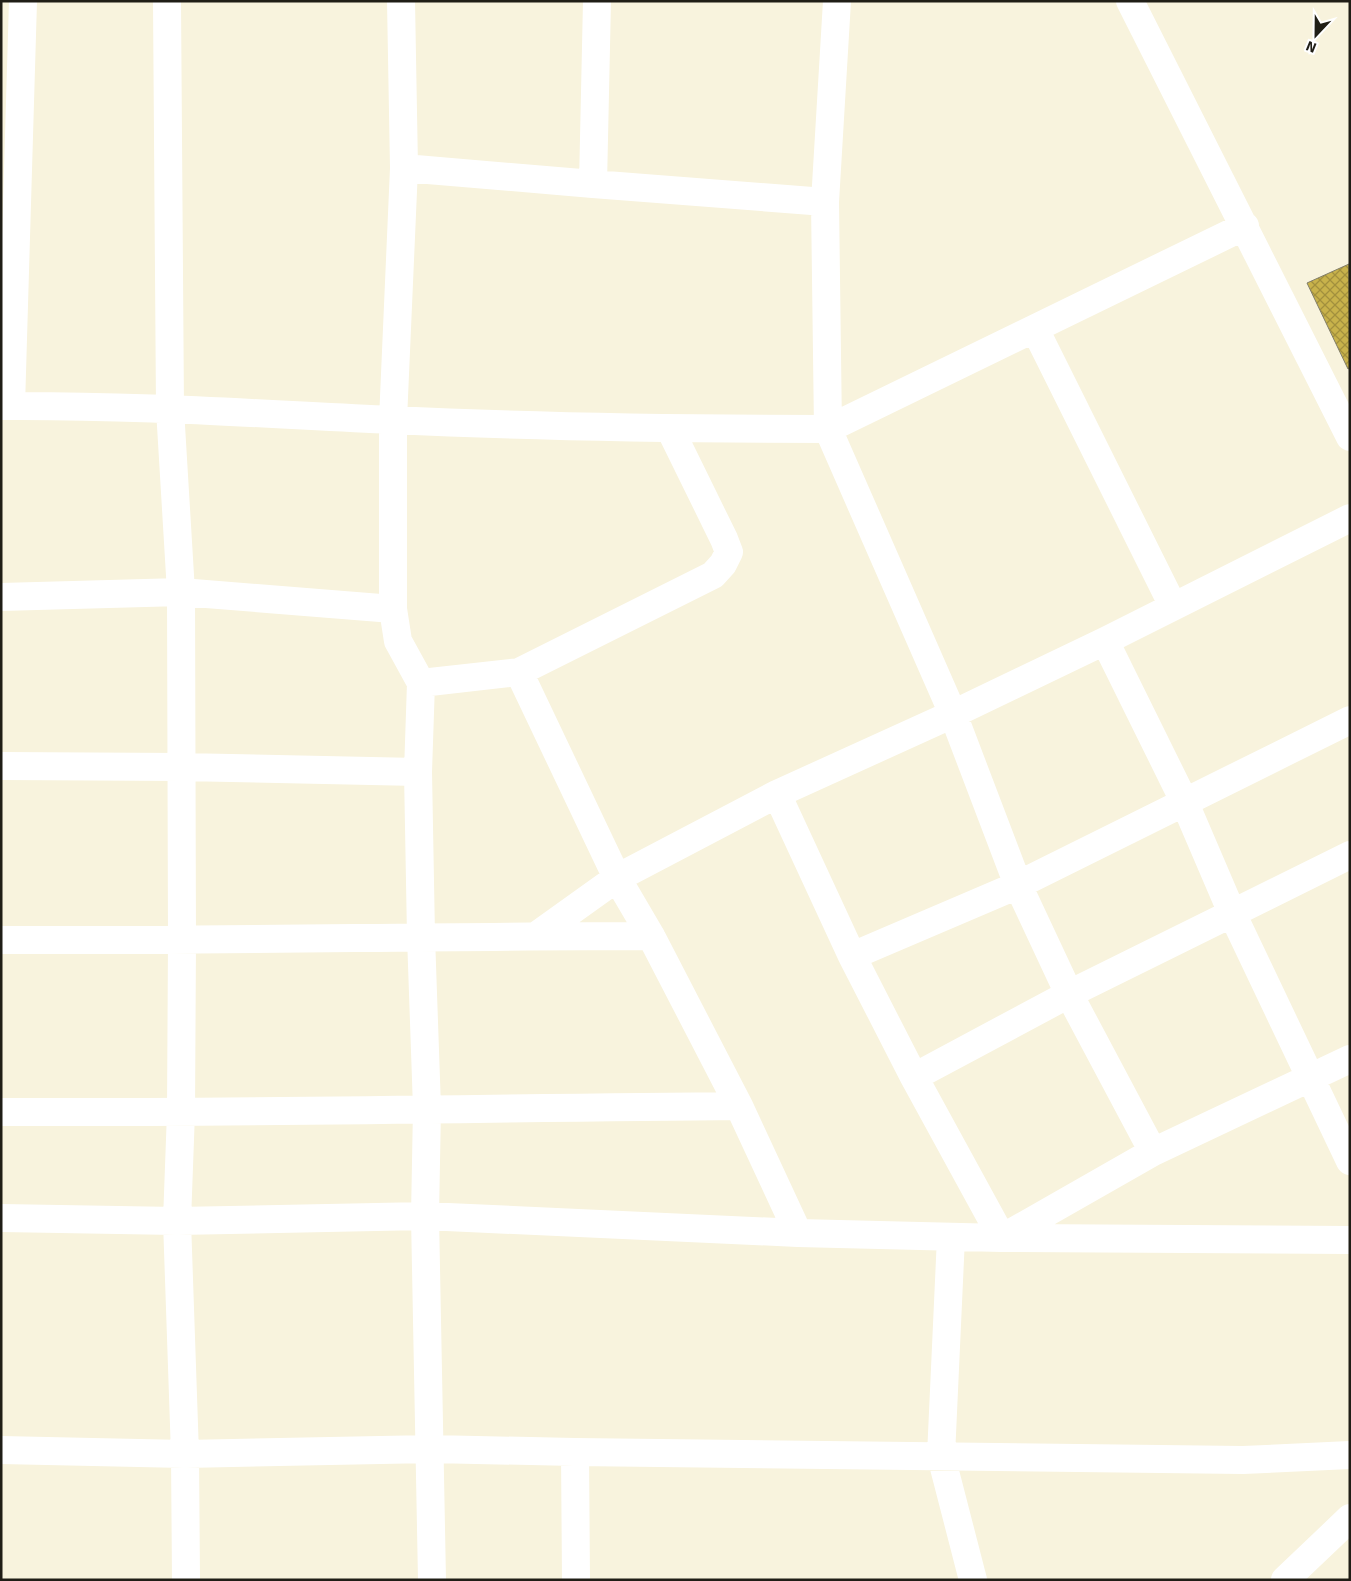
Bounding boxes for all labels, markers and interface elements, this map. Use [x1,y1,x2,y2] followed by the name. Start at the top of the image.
[1291,10,1341,60] north arrow
[1304,37,1319,56] text: N

